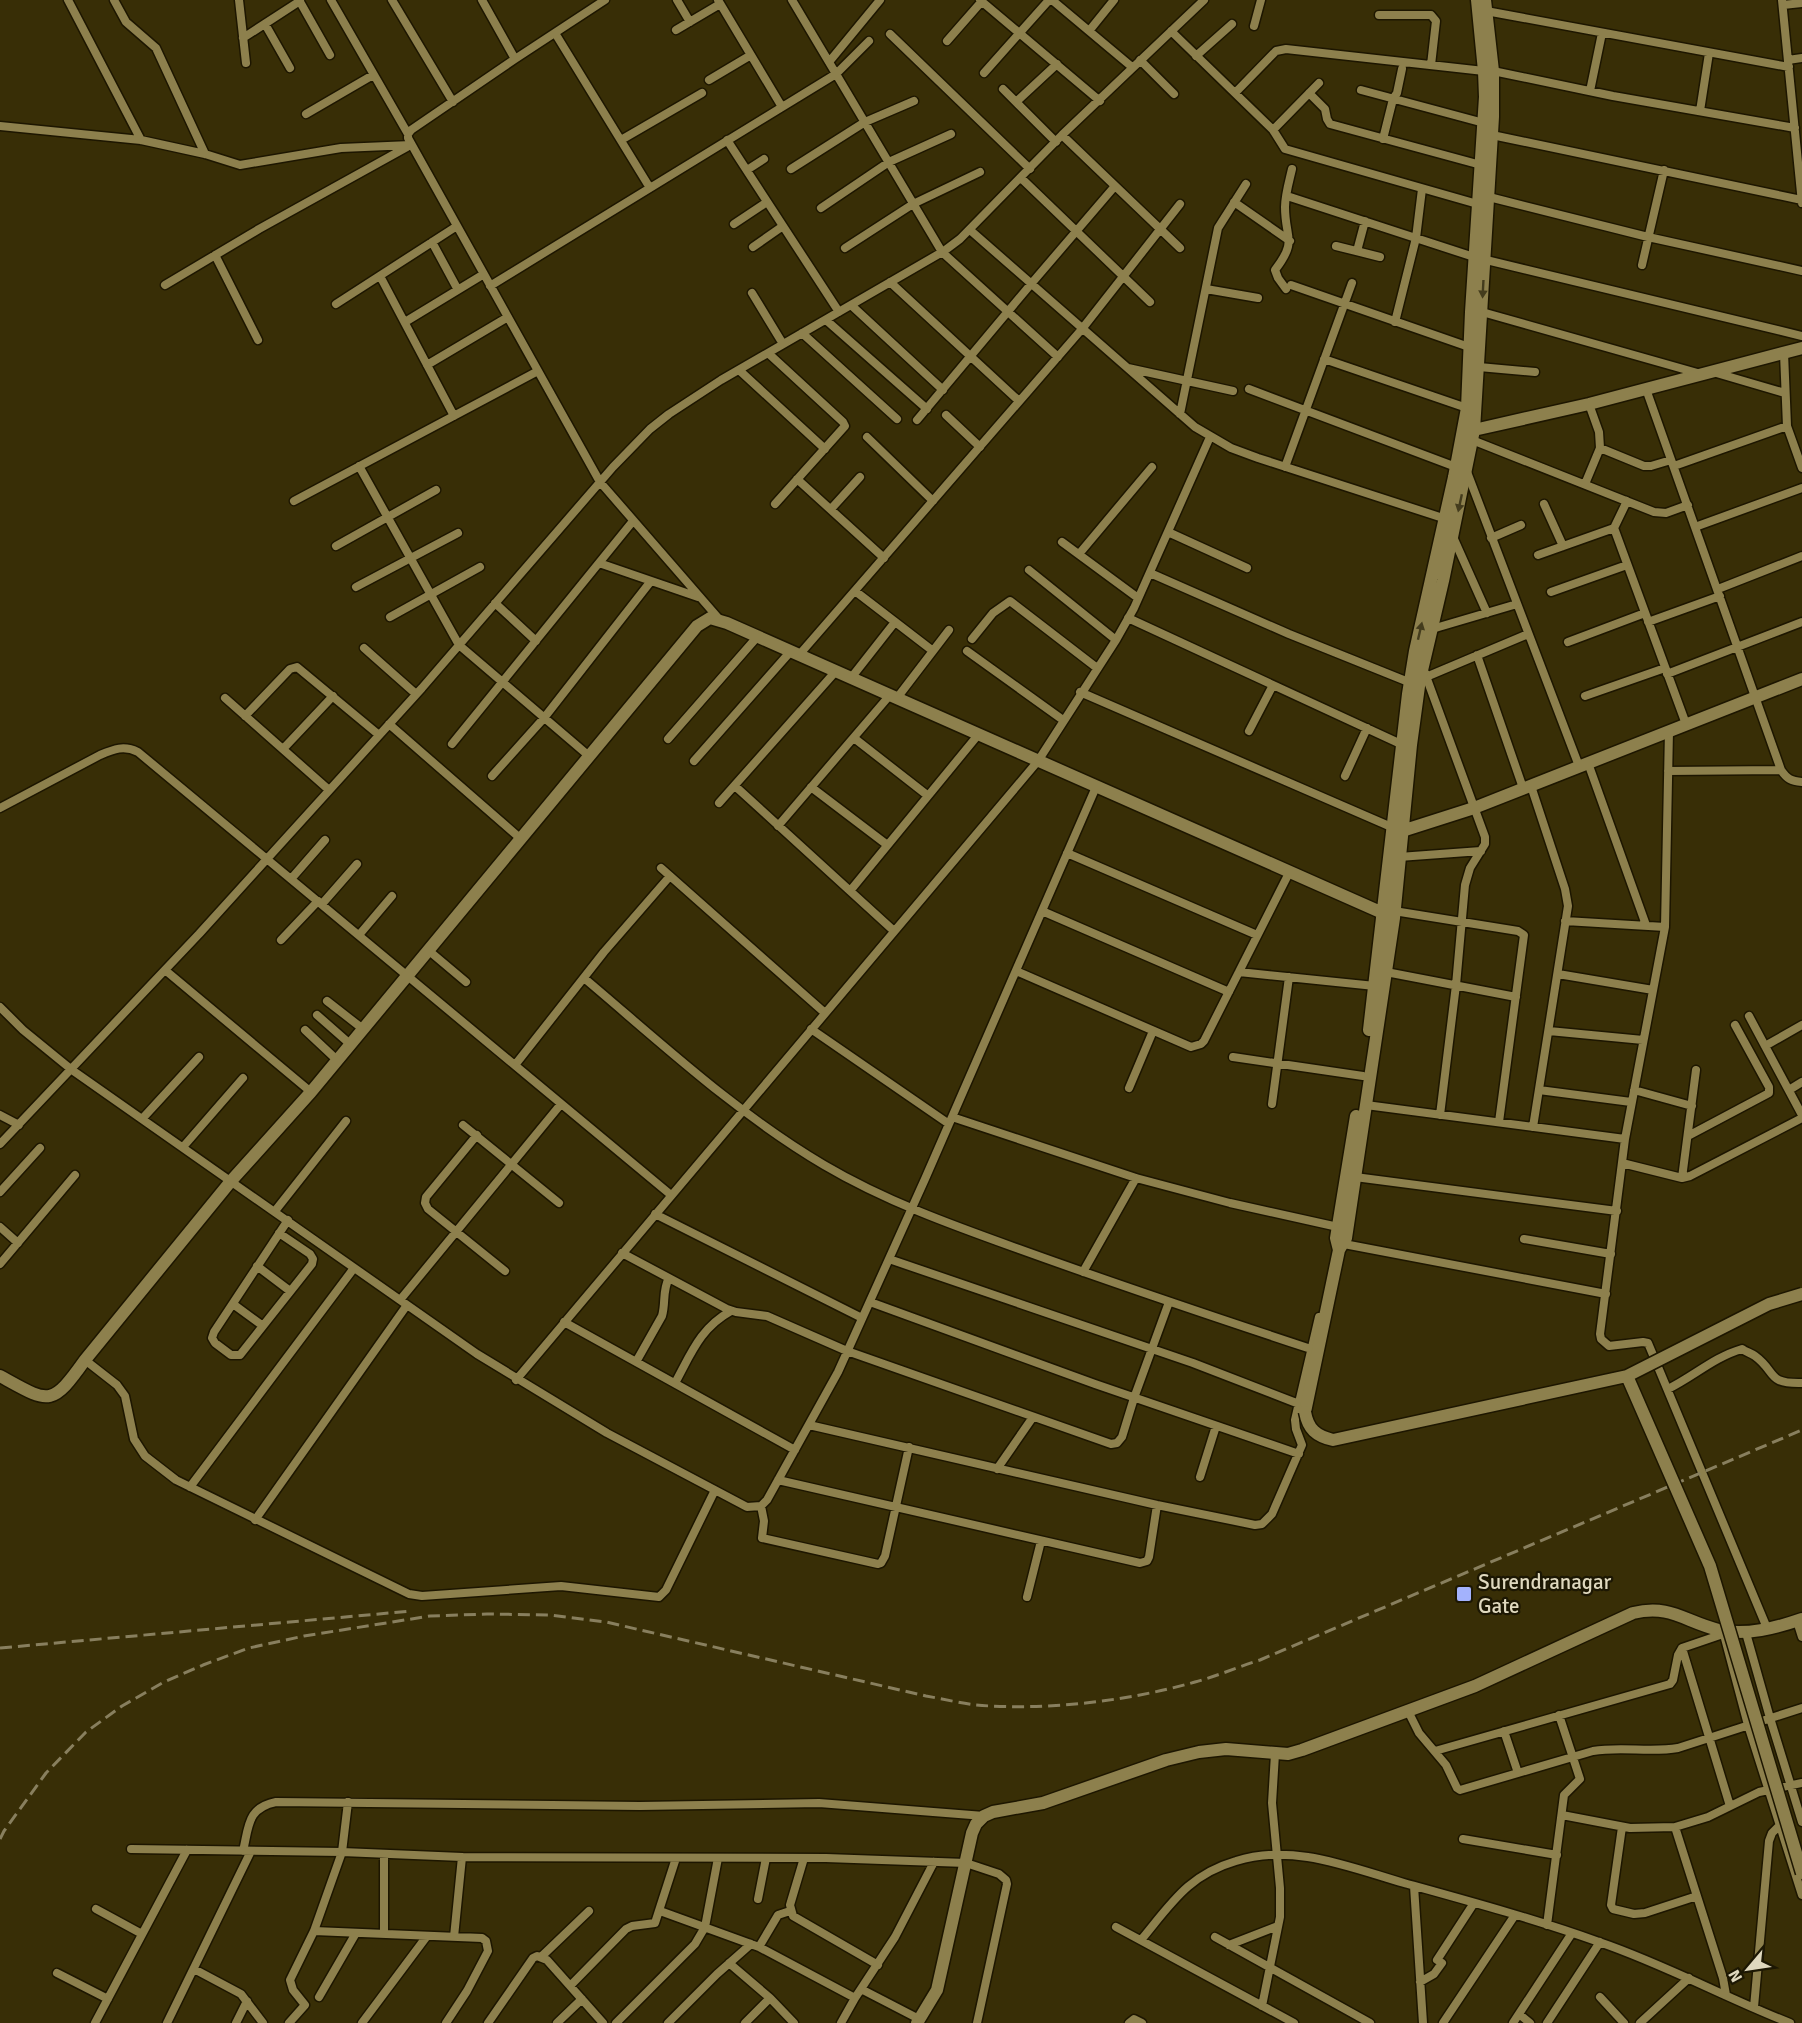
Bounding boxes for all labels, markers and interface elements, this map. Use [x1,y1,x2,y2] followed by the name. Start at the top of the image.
[1479,279,1488,298] one-way arrow
[1455,494,1464,513] one-way arrow
[1416,622,1425,641] one-way arrow
[1478,1569,1612,1619] place label: Surendranagar Gate
[1455,1585,1473,1603] marker: Surendranagar Gate
[1718,1939,1778,1999] north arrow
[1724,1966,1747,1986] text: N

